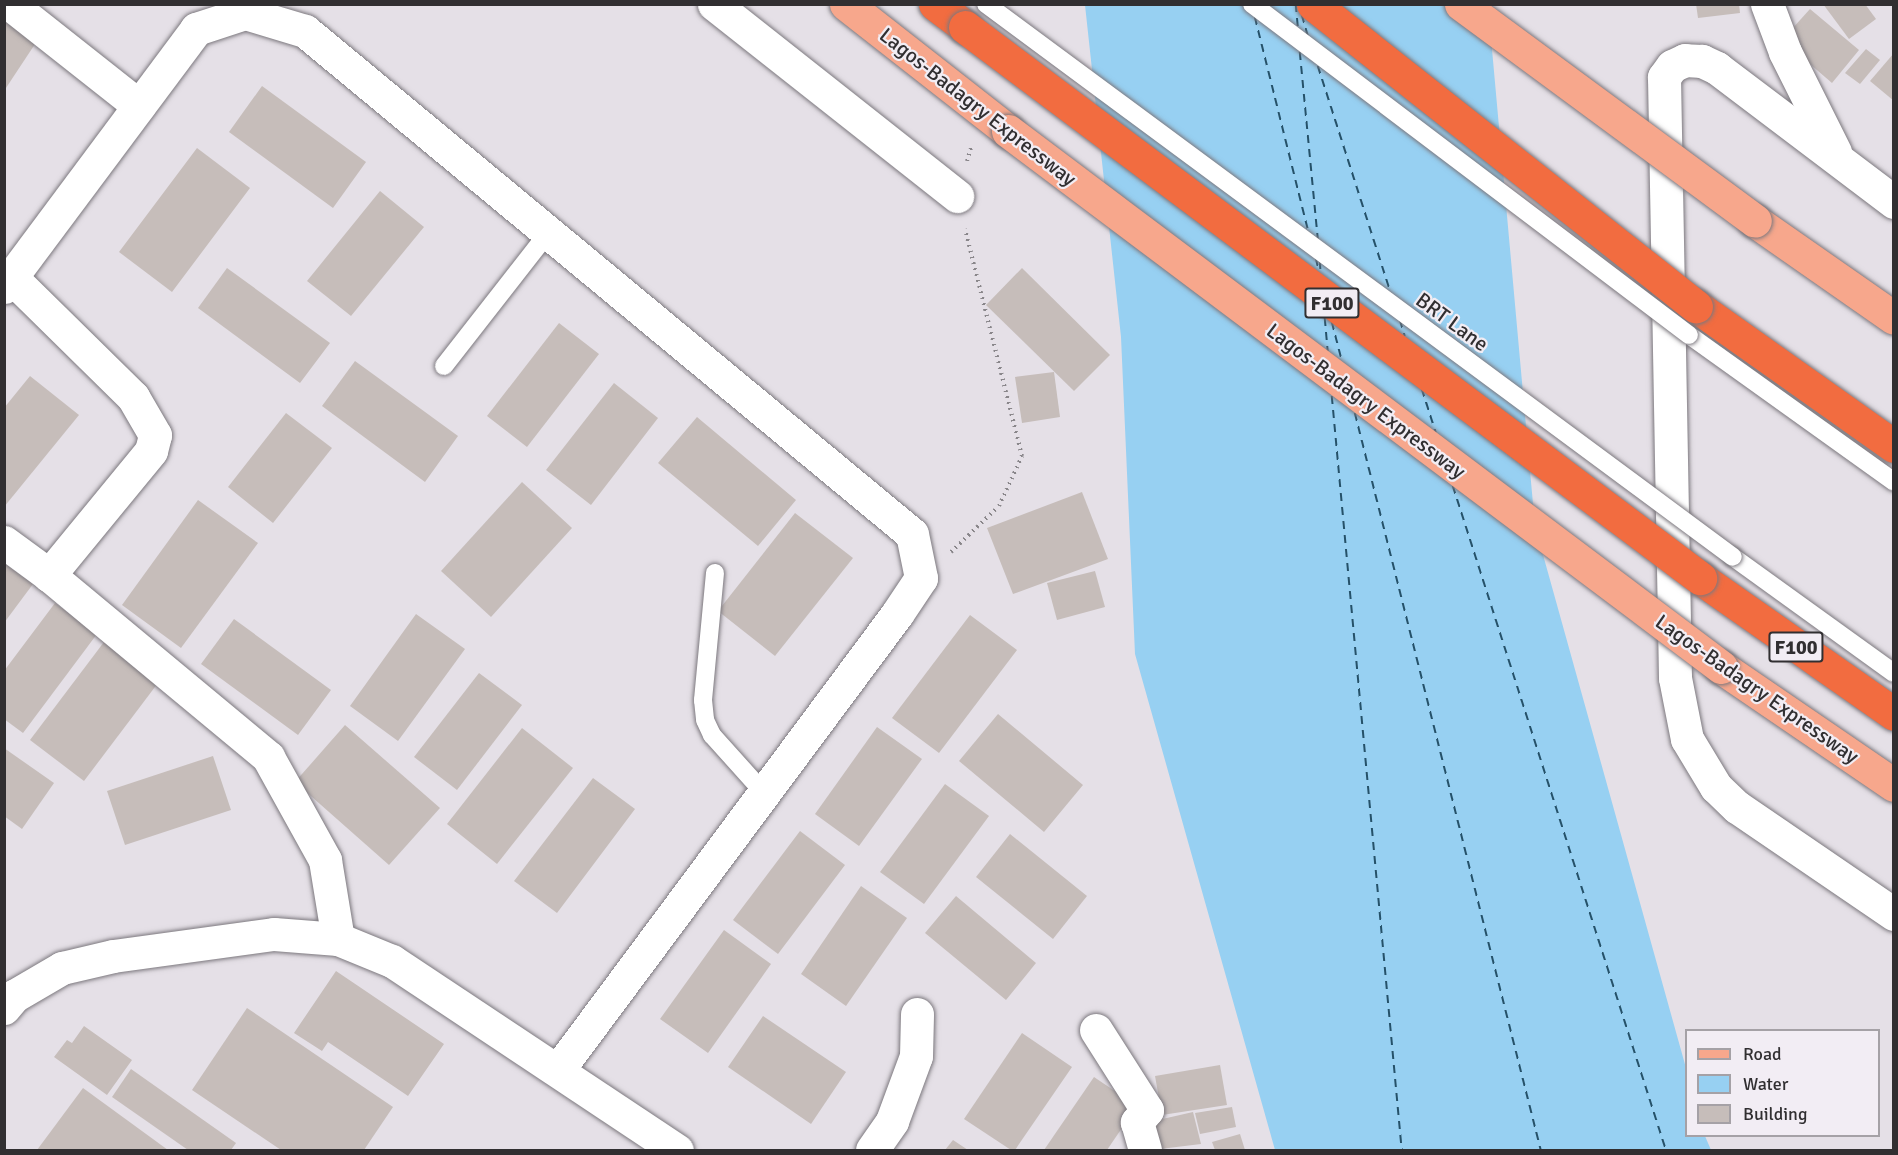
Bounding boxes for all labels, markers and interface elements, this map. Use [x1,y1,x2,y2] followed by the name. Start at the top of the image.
[875,22,1081,192] street label: Lagos-Badagry Expressway
[1304,286,1360,320] road number: F100
[1411,287,1493,357] street label: BRT Lane
[1262,318,1470,484] street label: Lagos-Badagry Expressway
[1650,609,1864,769] street label: Lagos-Badagry Expressway
[1768,630,1824,664] road number: F100
[1685,1029,1880,1137] legend
[1743,1043,1782,1065] text: Road
[1743,1073,1788,1095] text: Water
[1743,1103,1807,1125] text: Building

